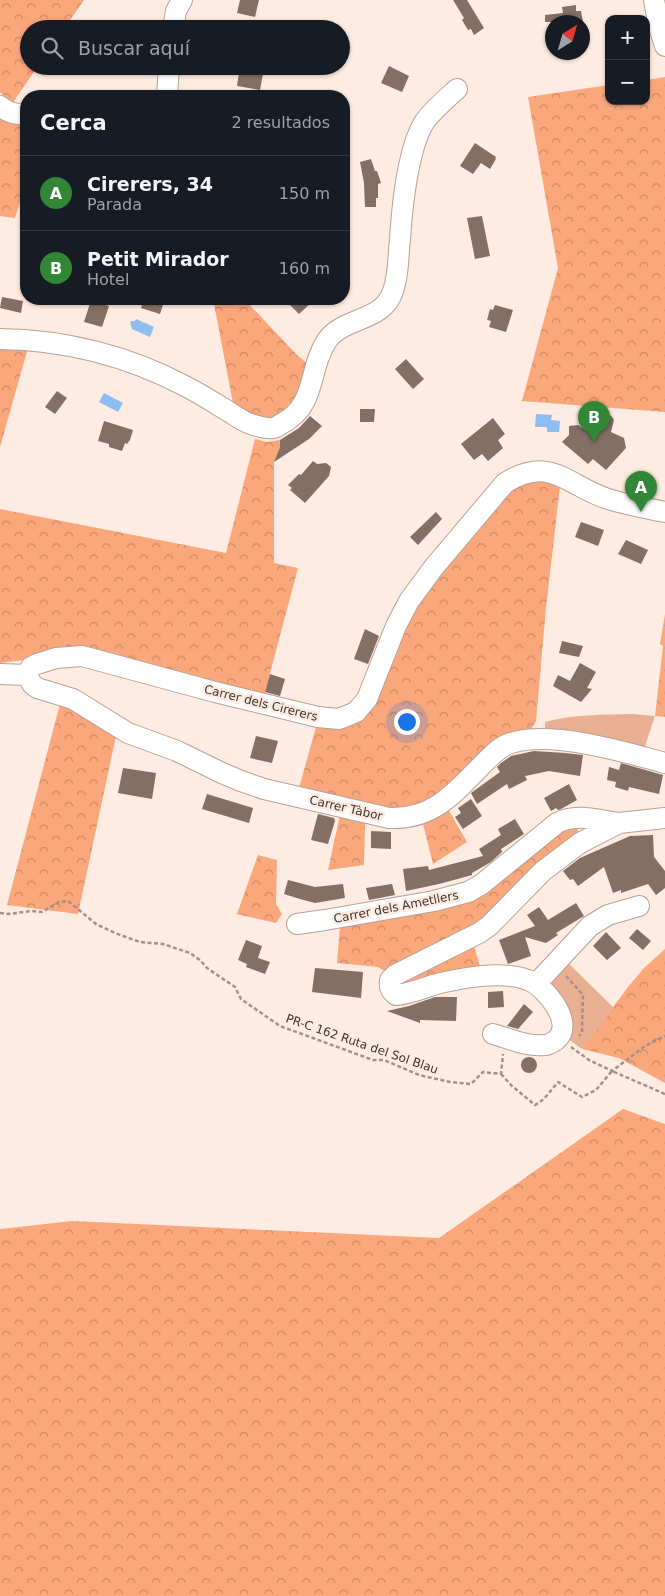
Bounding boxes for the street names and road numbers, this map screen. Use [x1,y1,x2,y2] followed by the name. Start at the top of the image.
[203,682,319,724] street label: Carrer dels Cirerers
[308,793,384,823] street label: Carrer Tàbor
[332,888,460,926] street label: Carrer dels Ametllers
[284,1011,440,1077] street label: PR-C 162 Ruta del Sol Blau

